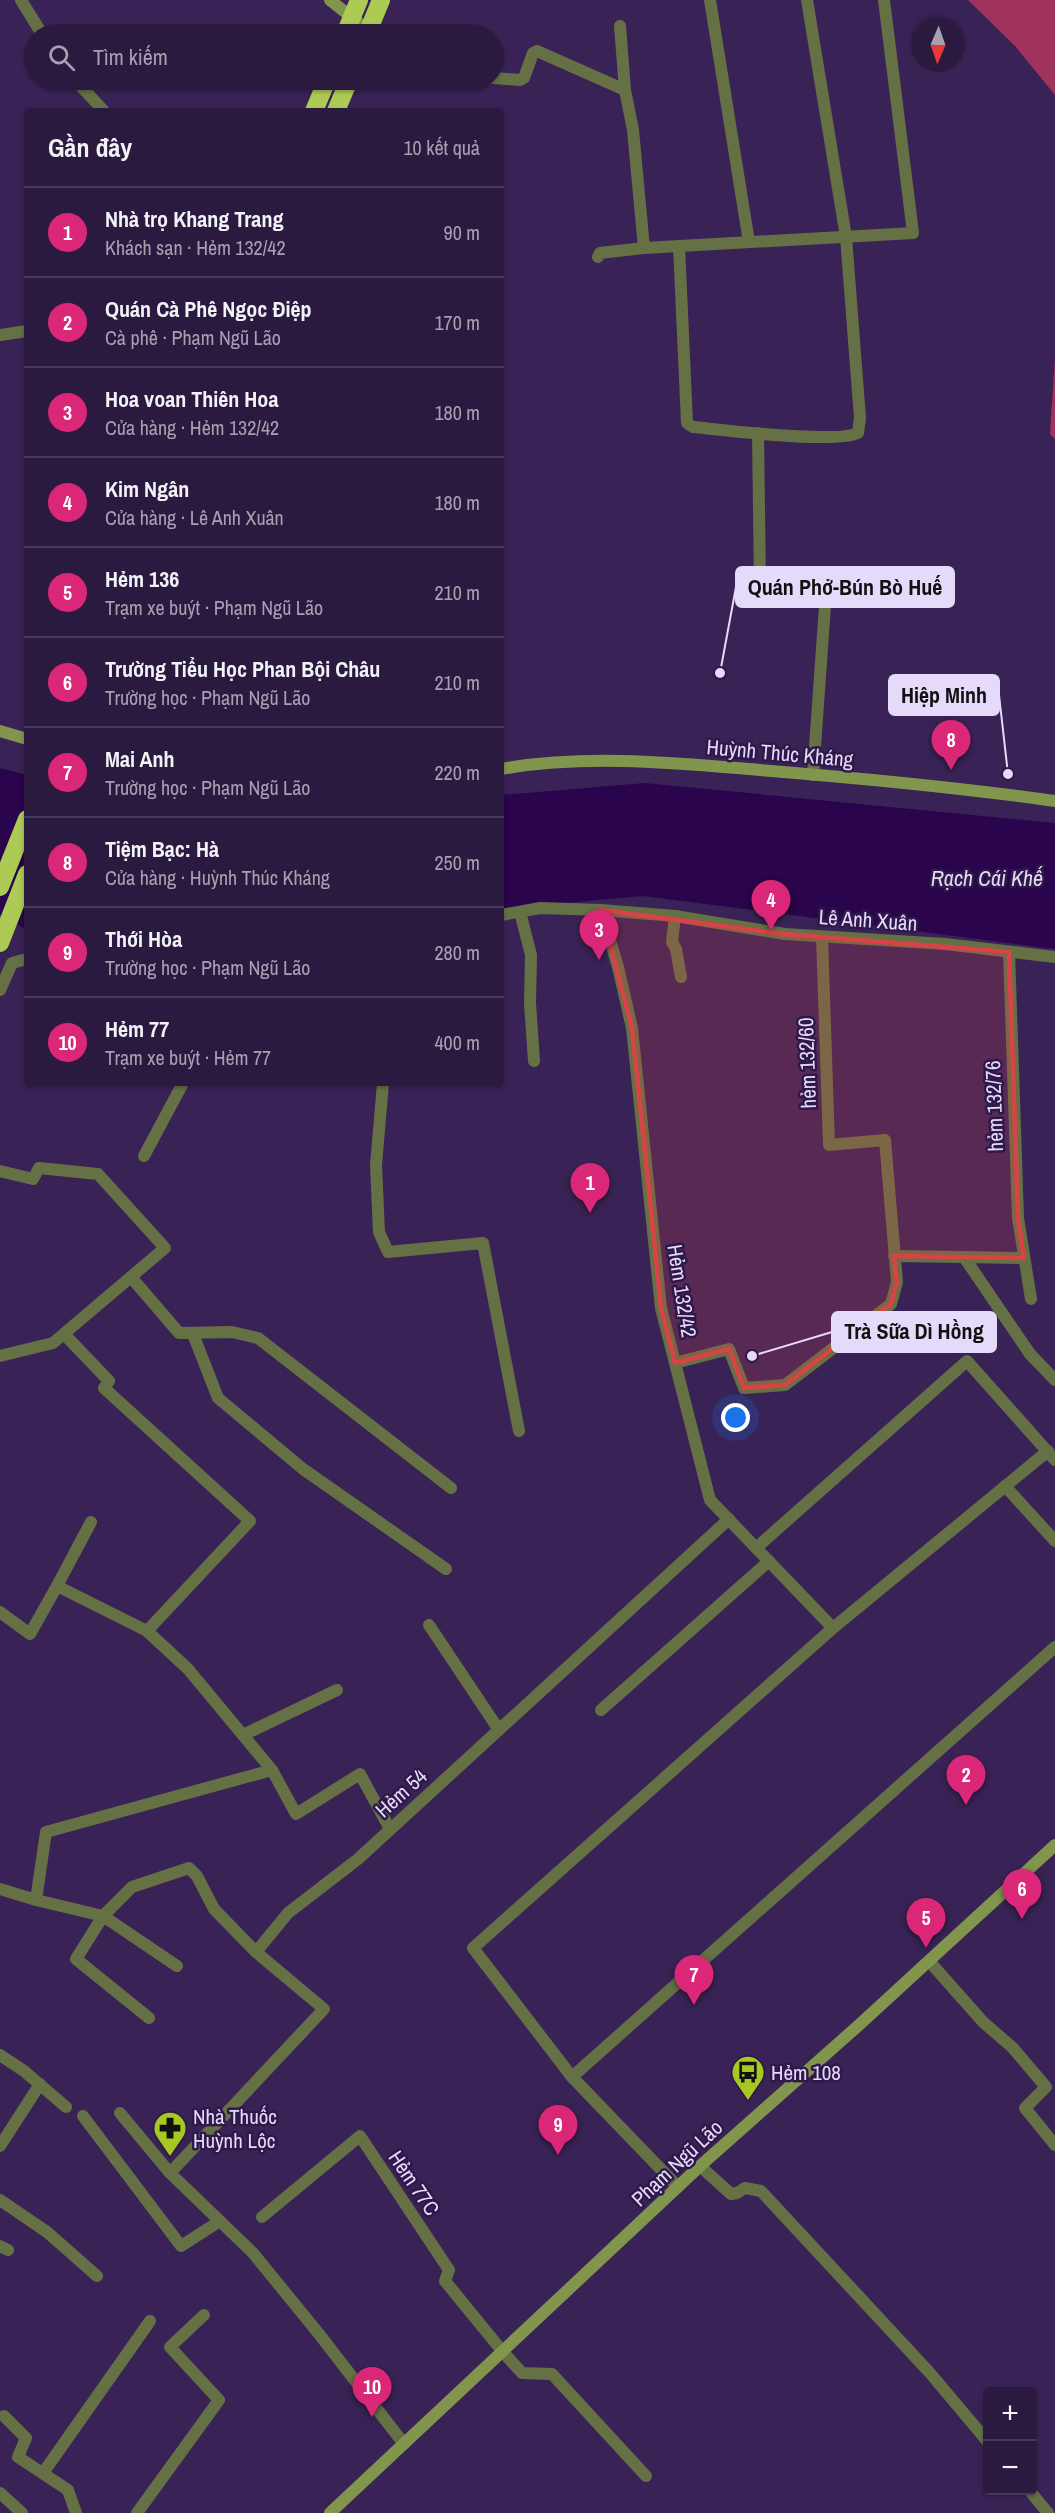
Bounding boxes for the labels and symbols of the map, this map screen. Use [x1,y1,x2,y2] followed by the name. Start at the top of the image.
[911,18,965,72] north arrow
[736,567,954,607] callout: Quán Phở-Bún Bò Huế
[748,572,942,602] text: Quán Phở-Bún Bò Huế
[889,675,999,715] callout: Hiệp Minh
[901,680,987,710] text: Hiệp Minh
[932,720,970,770] pin: 8
[705,732,855,774] street label: Huỳnh Thúc Kháng
[931,863,1043,893] water label: Rạch Cái Khế
[752,880,790,930] pin: 4
[818,902,918,938] street label: Lê Anh Xuân
[580,910,618,960] pin: 3
[791,1017,823,1109] street label: hẻm 132/60
[978,1060,1010,1152] street label: hẻm 132/76
[570,1164,610,1213] pin: 1
[660,1242,704,1340] street label: Hẻm 132/42
[832,1312,996,1352] callout: Trà Sữa Dì Hồng
[844,1316,984,1346] text: Trà Sữa Dì Hồng
[721,1403,750,1432] your location
[946,1756,986,1805] pin: 2
[369,1762,433,1824] street label: Hẻm 54
[1002,1870,1042,1919] pin: 6
[906,1898,946,1948] pin: 5
[674,1956,714,2005] pin: 7
[730,2054,766,2101] bus stop icon: Hẻm 108
[771,2058,841,2087] place label: Hẻm 108
[193,2102,277,2155] place label: Nhà Thuốc Huỳnh Lộc
[538,2106,578,2155] pin: 9
[152,2110,188,2157] pharmacy icon: Nhà Thuốc Huỳnh Lộc
[625,2113,729,2213] street label: Phạm Ngũ Lão
[382,2145,446,2221] street label: Hẻm 77C
[352,2368,392,2417] pin: 10

